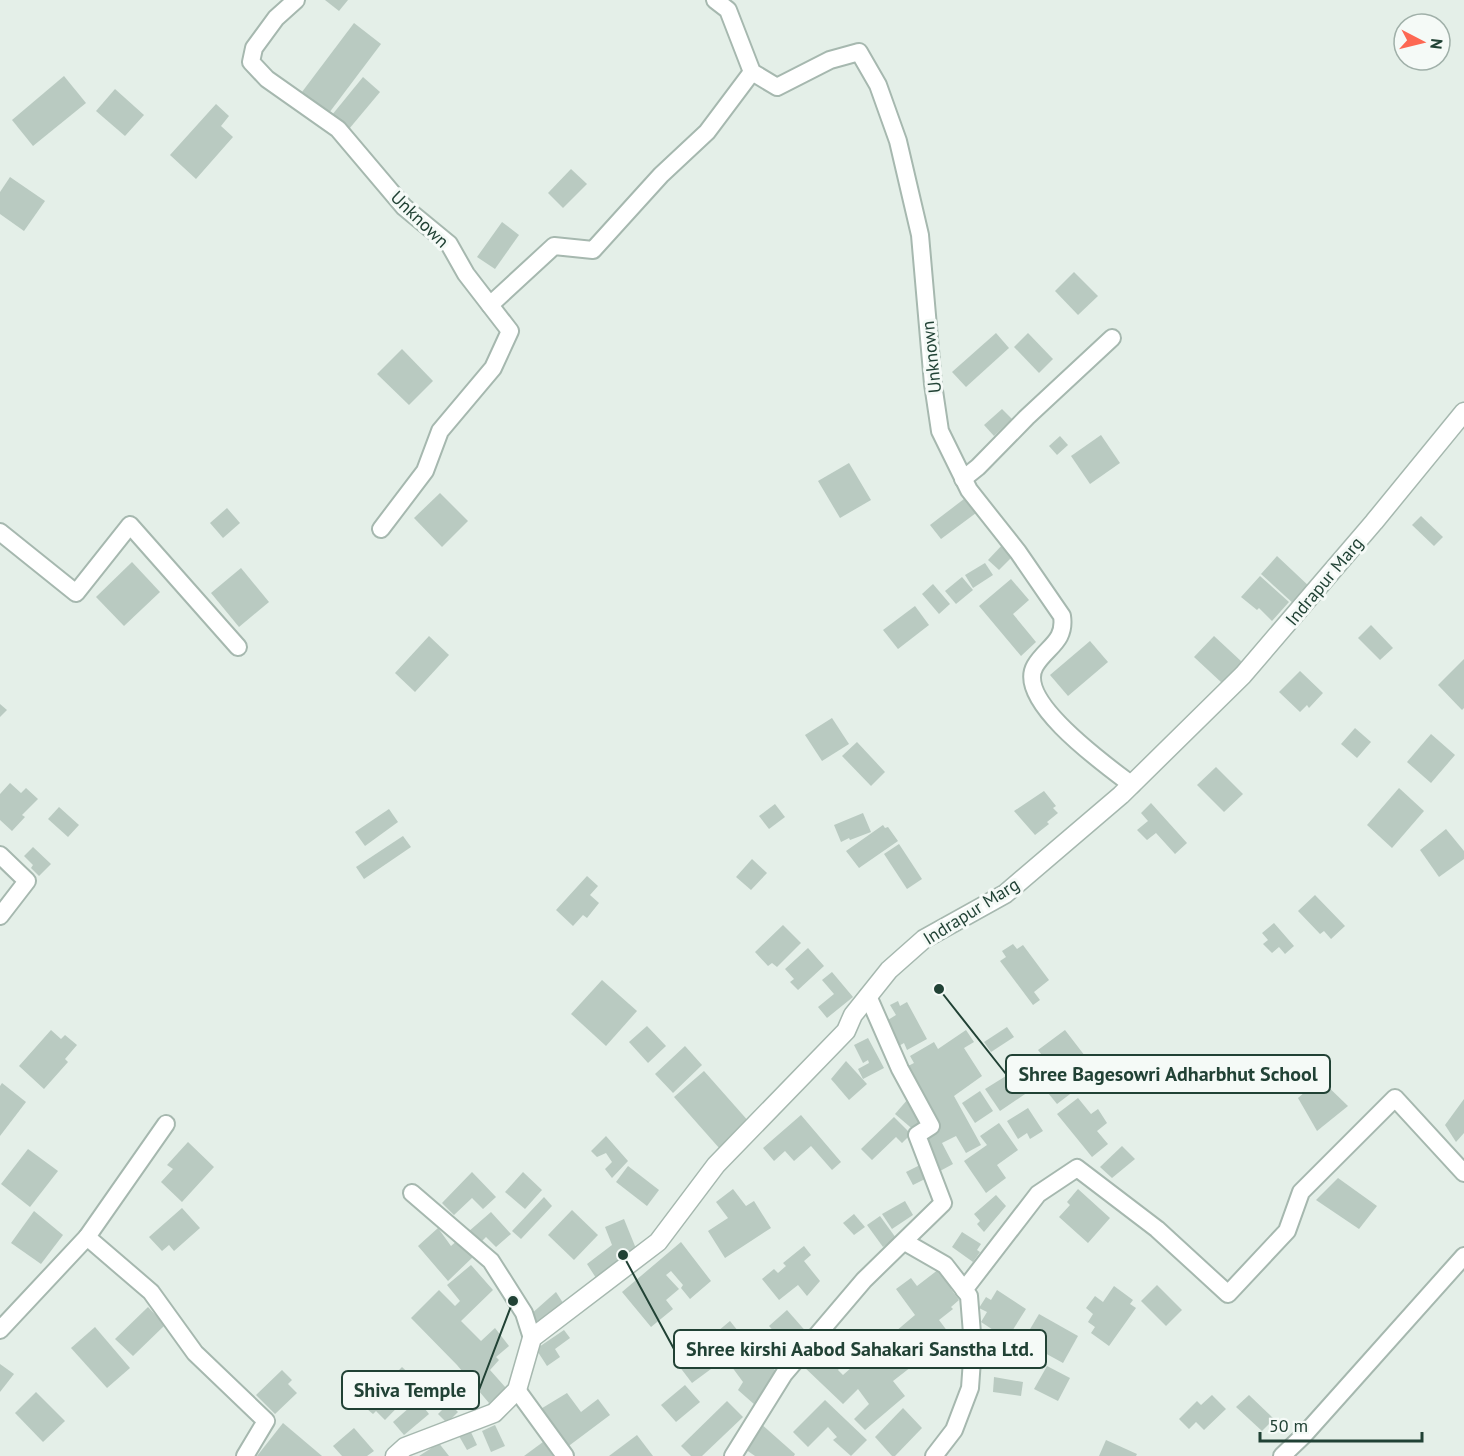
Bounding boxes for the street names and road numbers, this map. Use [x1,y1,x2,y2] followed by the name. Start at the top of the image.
[386,186,454,252] street label: Unknown
[916,320,946,394] street label: Unknown
[1280,532,1368,630] street label: Indrapur Marg
[919,872,1023,950] street label: Indrapur Marg

